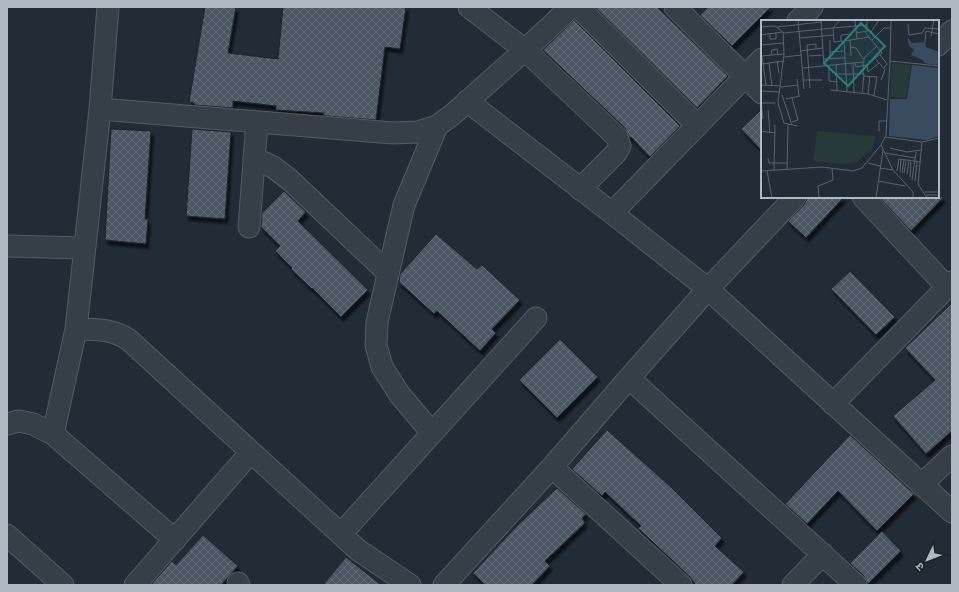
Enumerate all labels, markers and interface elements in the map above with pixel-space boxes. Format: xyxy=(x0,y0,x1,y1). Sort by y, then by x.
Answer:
inset map xyxy=(761,20,939,198)
north arrow xyxy=(907,540,947,580)
text: उ xyxy=(911,559,928,575)

